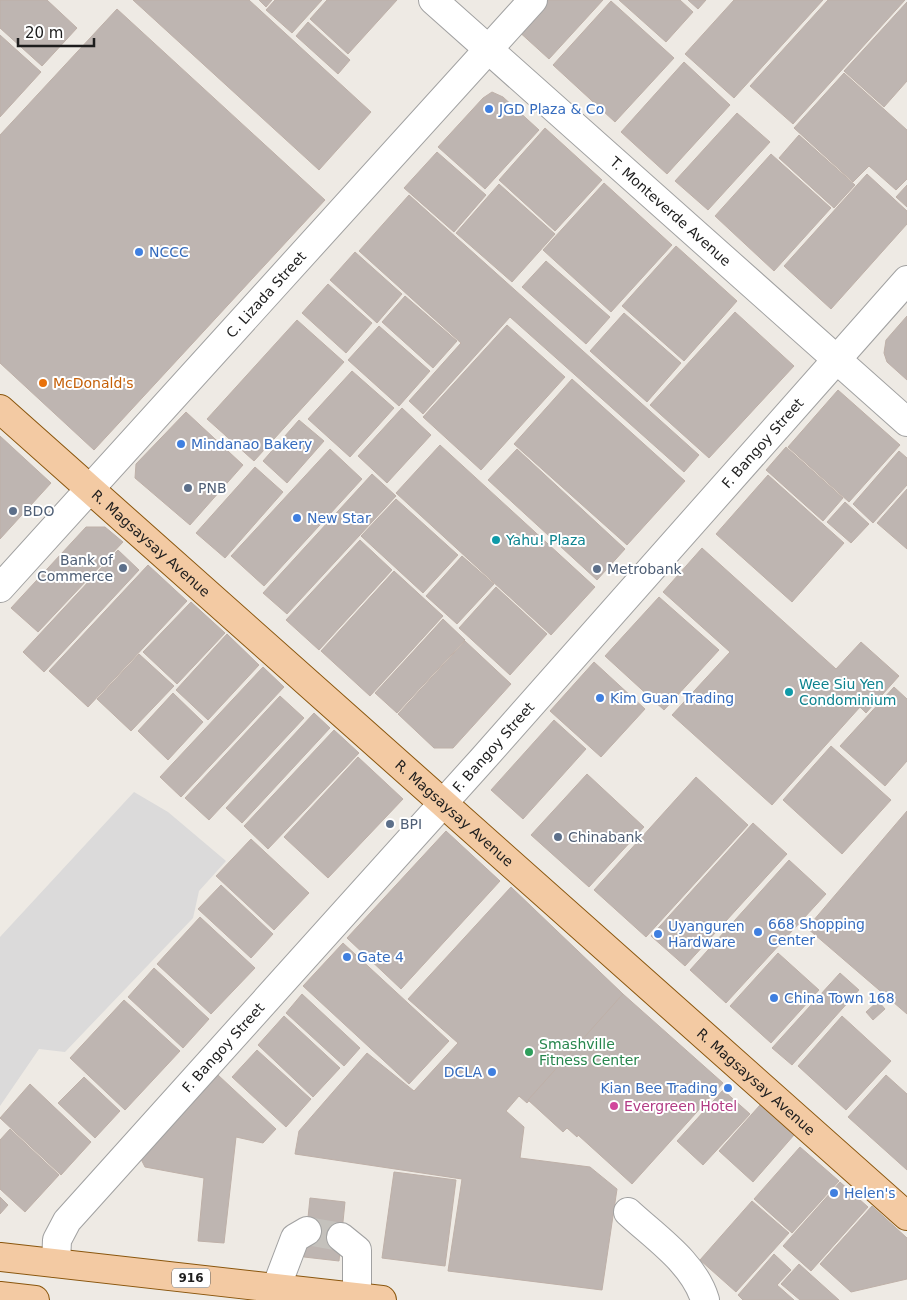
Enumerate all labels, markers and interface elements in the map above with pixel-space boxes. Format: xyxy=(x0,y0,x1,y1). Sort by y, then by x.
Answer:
scale bar xyxy=(18,15,94,47)
text: 20 m xyxy=(25,24,63,42)
place label: JGD Plaza & Co xyxy=(498,101,604,117)
marker: JGD Plaza & Co xyxy=(483,103,495,115)
street label: T. Monteverde Avenue xyxy=(606,153,734,269)
place label: NCCC xyxy=(149,244,189,260)
marker: NCCC xyxy=(133,246,145,258)
street label: C. Lizada Street xyxy=(223,248,309,341)
place label: McDonald's xyxy=(53,375,134,391)
marker: McDonald's xyxy=(37,377,49,389)
street label: F. Bangoy Street xyxy=(719,395,807,491)
place label: Mindanao Bakery xyxy=(191,436,312,452)
marker: Mindanao Bakery xyxy=(175,438,187,450)
place label: PNB xyxy=(198,480,227,496)
marker: PNB xyxy=(182,482,194,494)
street label: R. Magsaysay Avenue xyxy=(89,487,213,600)
place label: BDO xyxy=(23,503,54,519)
marker: BDO xyxy=(7,505,19,517)
place label: New Star xyxy=(307,510,371,526)
marker: New Star xyxy=(291,512,303,524)
place label: Yahu! Plaza xyxy=(505,532,586,548)
marker: Yahu! Plaza xyxy=(490,534,502,546)
place label: Bank of Commerce xyxy=(37,552,114,584)
place label: Metrobank xyxy=(607,561,683,577)
marker: Bank of Commerce xyxy=(117,562,129,574)
marker: Metrobank xyxy=(591,563,603,575)
place label: Wee Siu Yen Condominium xyxy=(799,676,896,708)
marker: Wee Siu Yen Condominium xyxy=(783,686,795,698)
place label: Kim Guan Trading xyxy=(610,690,734,706)
marker: Kim Guan Trading xyxy=(594,692,606,704)
street label: F. Bangoy Street xyxy=(449,699,538,795)
street label: R. Magsaysay Avenue xyxy=(392,756,517,870)
place label: BPI xyxy=(400,816,422,832)
marker: BPI xyxy=(384,818,396,830)
place label: Chinabank xyxy=(568,829,643,845)
marker: Chinabank xyxy=(552,831,564,843)
place label: 668 Shopping Center xyxy=(768,916,865,948)
place label: Uyanguren Hardware xyxy=(668,918,745,950)
marker: 668 Shopping Center xyxy=(752,926,764,938)
marker: Uyanguren Hardware xyxy=(652,928,664,940)
place label: Gate 4 xyxy=(357,949,404,965)
marker: Gate 4 xyxy=(341,951,353,963)
place label: China Town 168 xyxy=(784,990,895,1006)
marker: China Town 168 xyxy=(768,992,780,1004)
street label: F. Bangoy Street xyxy=(179,999,268,1095)
street label: R. Magsaysay Avenue xyxy=(694,1025,818,1138)
place label: Smashville Fitness Center xyxy=(539,1036,639,1068)
marker: Smashville Fitness Center xyxy=(523,1046,535,1058)
place label: DCLA xyxy=(444,1064,482,1080)
marker: DCLA xyxy=(486,1066,498,1078)
place label: Kian Bee Trading xyxy=(600,1080,718,1096)
marker: Kian Bee Trading xyxy=(722,1082,734,1094)
place label: Evergreen Hotel xyxy=(624,1098,737,1114)
marker: Evergreen Hotel xyxy=(608,1100,620,1112)
place label: Helen's xyxy=(844,1185,896,1201)
marker: Helen's xyxy=(828,1187,840,1199)
road number: 916 xyxy=(172,1268,210,1288)

